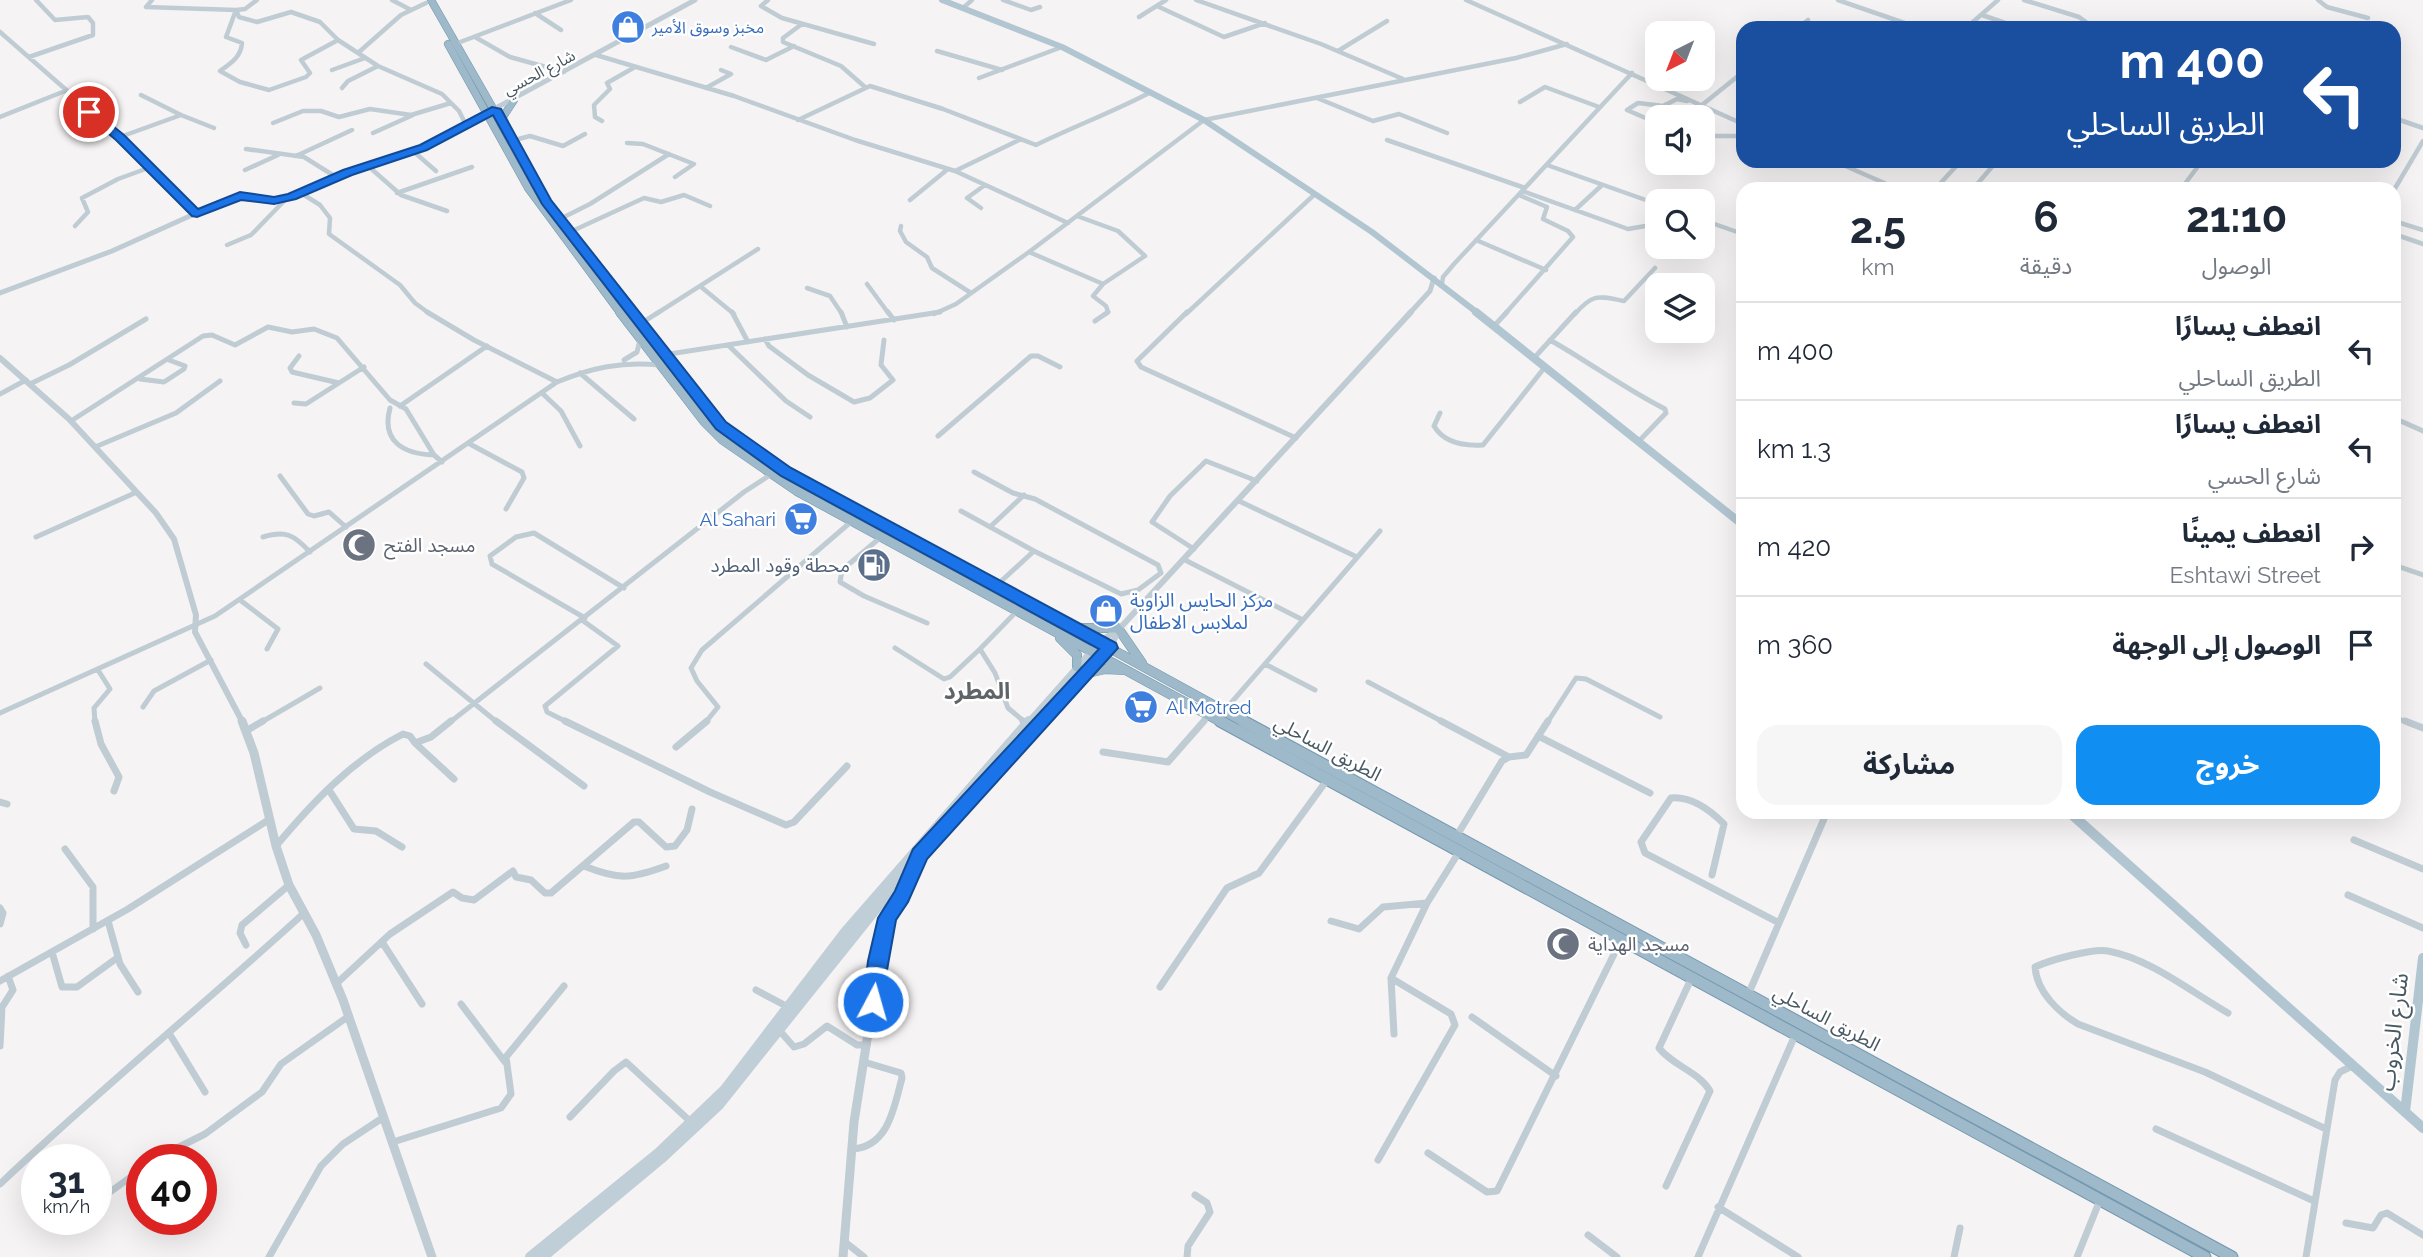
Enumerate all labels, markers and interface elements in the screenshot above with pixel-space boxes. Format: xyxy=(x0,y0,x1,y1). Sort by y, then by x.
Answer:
shop icon: مخبز وسوق الأمير xyxy=(609,8,647,46)
place label: مخبز وسوق الأمير xyxy=(651,18,764,37)
north arrow xyxy=(1645,21,1715,91)
map controls xyxy=(1645,21,1715,343)
text: 400 m xyxy=(2119,32,2265,89)
street label: شارع الحسي xyxy=(500,46,580,102)
icon: left xyxy=(2289,49,2380,140)
pin xyxy=(59,82,119,142)
icon: arrive xyxy=(70,93,108,131)
button: sound xyxy=(1645,105,1715,175)
text: الطريق الساحلي xyxy=(2067,105,2265,142)
button: search xyxy=(1645,189,1715,259)
text: 6 xyxy=(2033,193,2059,242)
text: 21:10 xyxy=(2186,193,2287,242)
text: 2.5 xyxy=(1850,204,1906,253)
text: دقيقة xyxy=(2020,252,2072,279)
text: الوصول xyxy=(2202,252,2272,279)
text: km xyxy=(1861,253,1895,280)
button: layers xyxy=(1645,273,1715,343)
text: انعطف يسارًا xyxy=(2175,311,2321,341)
icon: left xyxy=(2342,332,2380,370)
text: 400 m xyxy=(1757,336,1834,366)
text: الطريق الساحلي xyxy=(2178,364,2321,391)
text: انعطف يسارًا xyxy=(2175,409,2321,439)
icon: left xyxy=(2342,430,2380,468)
text: 1.3 km xyxy=(1757,434,1831,464)
text: شارع الحسي xyxy=(2208,462,2321,489)
supermarket icon: Al Sahari xyxy=(782,500,820,538)
place label: Al Sahari xyxy=(700,508,776,530)
text: انعطف يمينًا xyxy=(2182,518,2321,548)
mosque icon: مسجد الفتح xyxy=(340,526,378,564)
icon: right xyxy=(2342,528,2380,566)
text: 420 m xyxy=(1757,532,1831,562)
place label: مسجد الفتح xyxy=(384,534,475,560)
fuel station icon: محطة وقود المطرد xyxy=(855,546,893,584)
place label: محطة وقود المطرد xyxy=(711,554,850,577)
text: Eshtawi Street xyxy=(2169,561,2321,588)
place label: مركز الحايس الزاوية لملابس الاطفال xyxy=(1130,589,1273,634)
shop icon: مركز الحايس الزاوية لملابس الاطفال xyxy=(1087,592,1125,630)
icon: arrive xyxy=(2342,626,2380,664)
text: 360 m xyxy=(1757,630,1833,660)
text: الوصول إلى الوجهة xyxy=(2112,630,2321,660)
district label: المطرد xyxy=(944,677,1010,705)
supermarket icon: Al Motred xyxy=(1122,688,1160,726)
place label: Al Motred xyxy=(1166,696,1252,718)
street label: الطريق الساحلي xyxy=(1269,711,1385,789)
button: مشاركة xyxy=(1757,725,2062,805)
button: خروج xyxy=(2076,725,2380,805)
mosque icon: مسجد الهداية xyxy=(1544,925,1582,963)
place label: مسجد الهداية xyxy=(1588,933,1690,955)
position arrow xyxy=(836,965,910,1039)
street label: شارع الخروب xyxy=(2372,971,2417,1093)
street label: الطريق الساحلي xyxy=(1768,981,1884,1059)
speed limit sign: 40 xyxy=(126,1144,217,1235)
text: 31 xyxy=(48,1160,85,1201)
text: km/h xyxy=(43,1196,90,1217)

